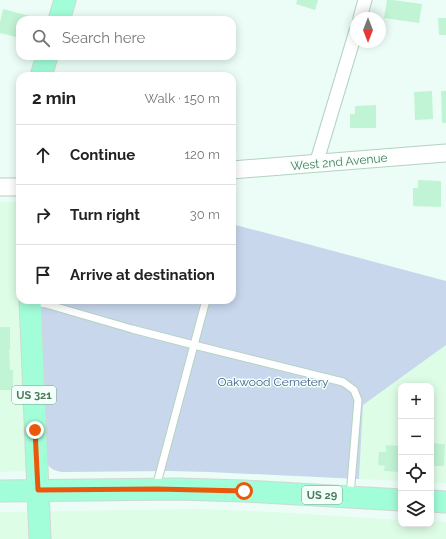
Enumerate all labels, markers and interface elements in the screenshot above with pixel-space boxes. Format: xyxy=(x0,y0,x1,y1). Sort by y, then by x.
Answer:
north arrow xyxy=(350,12,386,48)
search box xyxy=(16,16,236,60)
icon: search xyxy=(30,27,52,49)
text: Search here xyxy=(62,29,145,47)
text: 2 min xyxy=(32,88,76,108)
text: Walk · 150 m xyxy=(145,91,220,106)
icon: ahead xyxy=(32,144,54,166)
text: Continue xyxy=(70,146,135,164)
text: 120 m xyxy=(184,147,220,162)
street label: West 2nd Avenue xyxy=(290,151,388,173)
icon: right xyxy=(32,204,54,226)
text: Turn right xyxy=(70,206,140,224)
text: 30 m xyxy=(190,207,220,222)
icon: arrive xyxy=(32,264,54,286)
text: Arrive at destination xyxy=(70,266,215,284)
park label: Oakwood Cemetery xyxy=(217,375,329,389)
map controls xyxy=(398,383,434,527)
button: + xyxy=(398,383,434,419)
road number: US 321 xyxy=(12,386,56,404)
button: − xyxy=(398,419,434,455)
route end xyxy=(26,421,44,439)
button: locate xyxy=(398,455,434,491)
route start xyxy=(235,482,253,500)
road number: US 29 xyxy=(302,486,342,504)
button: layers xyxy=(398,491,434,527)

